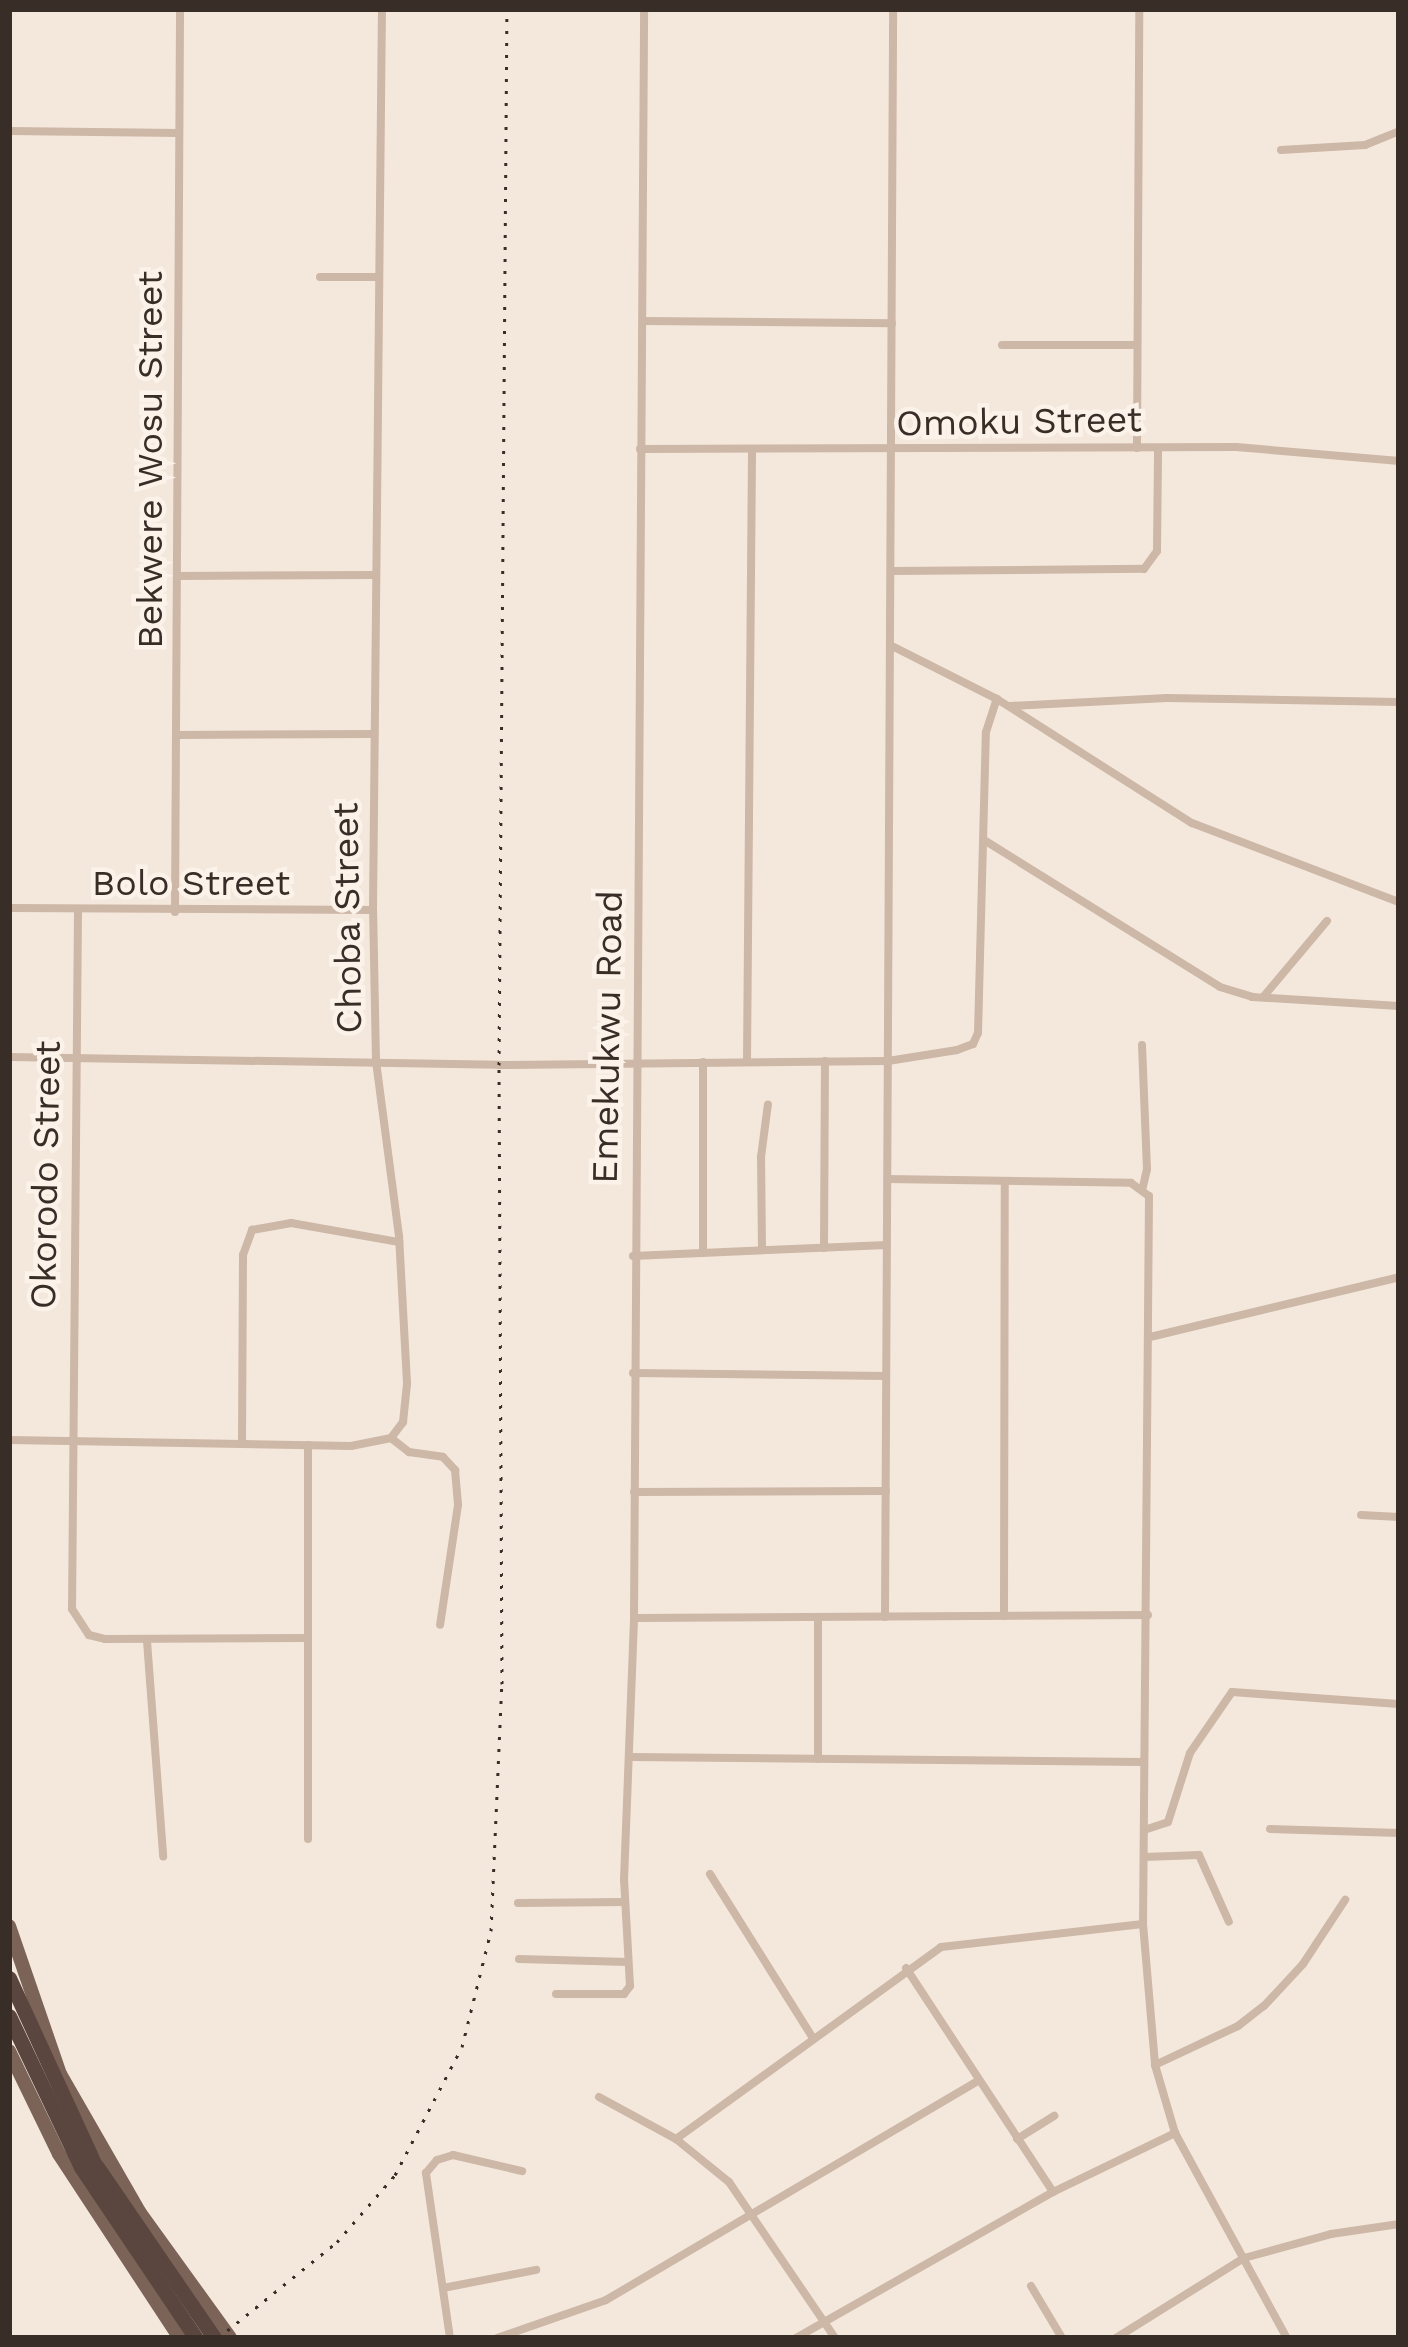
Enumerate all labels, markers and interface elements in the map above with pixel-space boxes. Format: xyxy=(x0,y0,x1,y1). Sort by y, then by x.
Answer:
street label: Bekwere Wosu Street xyxy=(129,271,173,649)
street label: Omoku Street xyxy=(896,398,1142,446)
street label: Choba Street xyxy=(324,802,372,1034)
street label: Bolo Street xyxy=(92,862,290,906)
street label: Emekukwu Road xyxy=(584,890,632,1184)
street label: Okorodo Street xyxy=(22,1040,70,1310)

